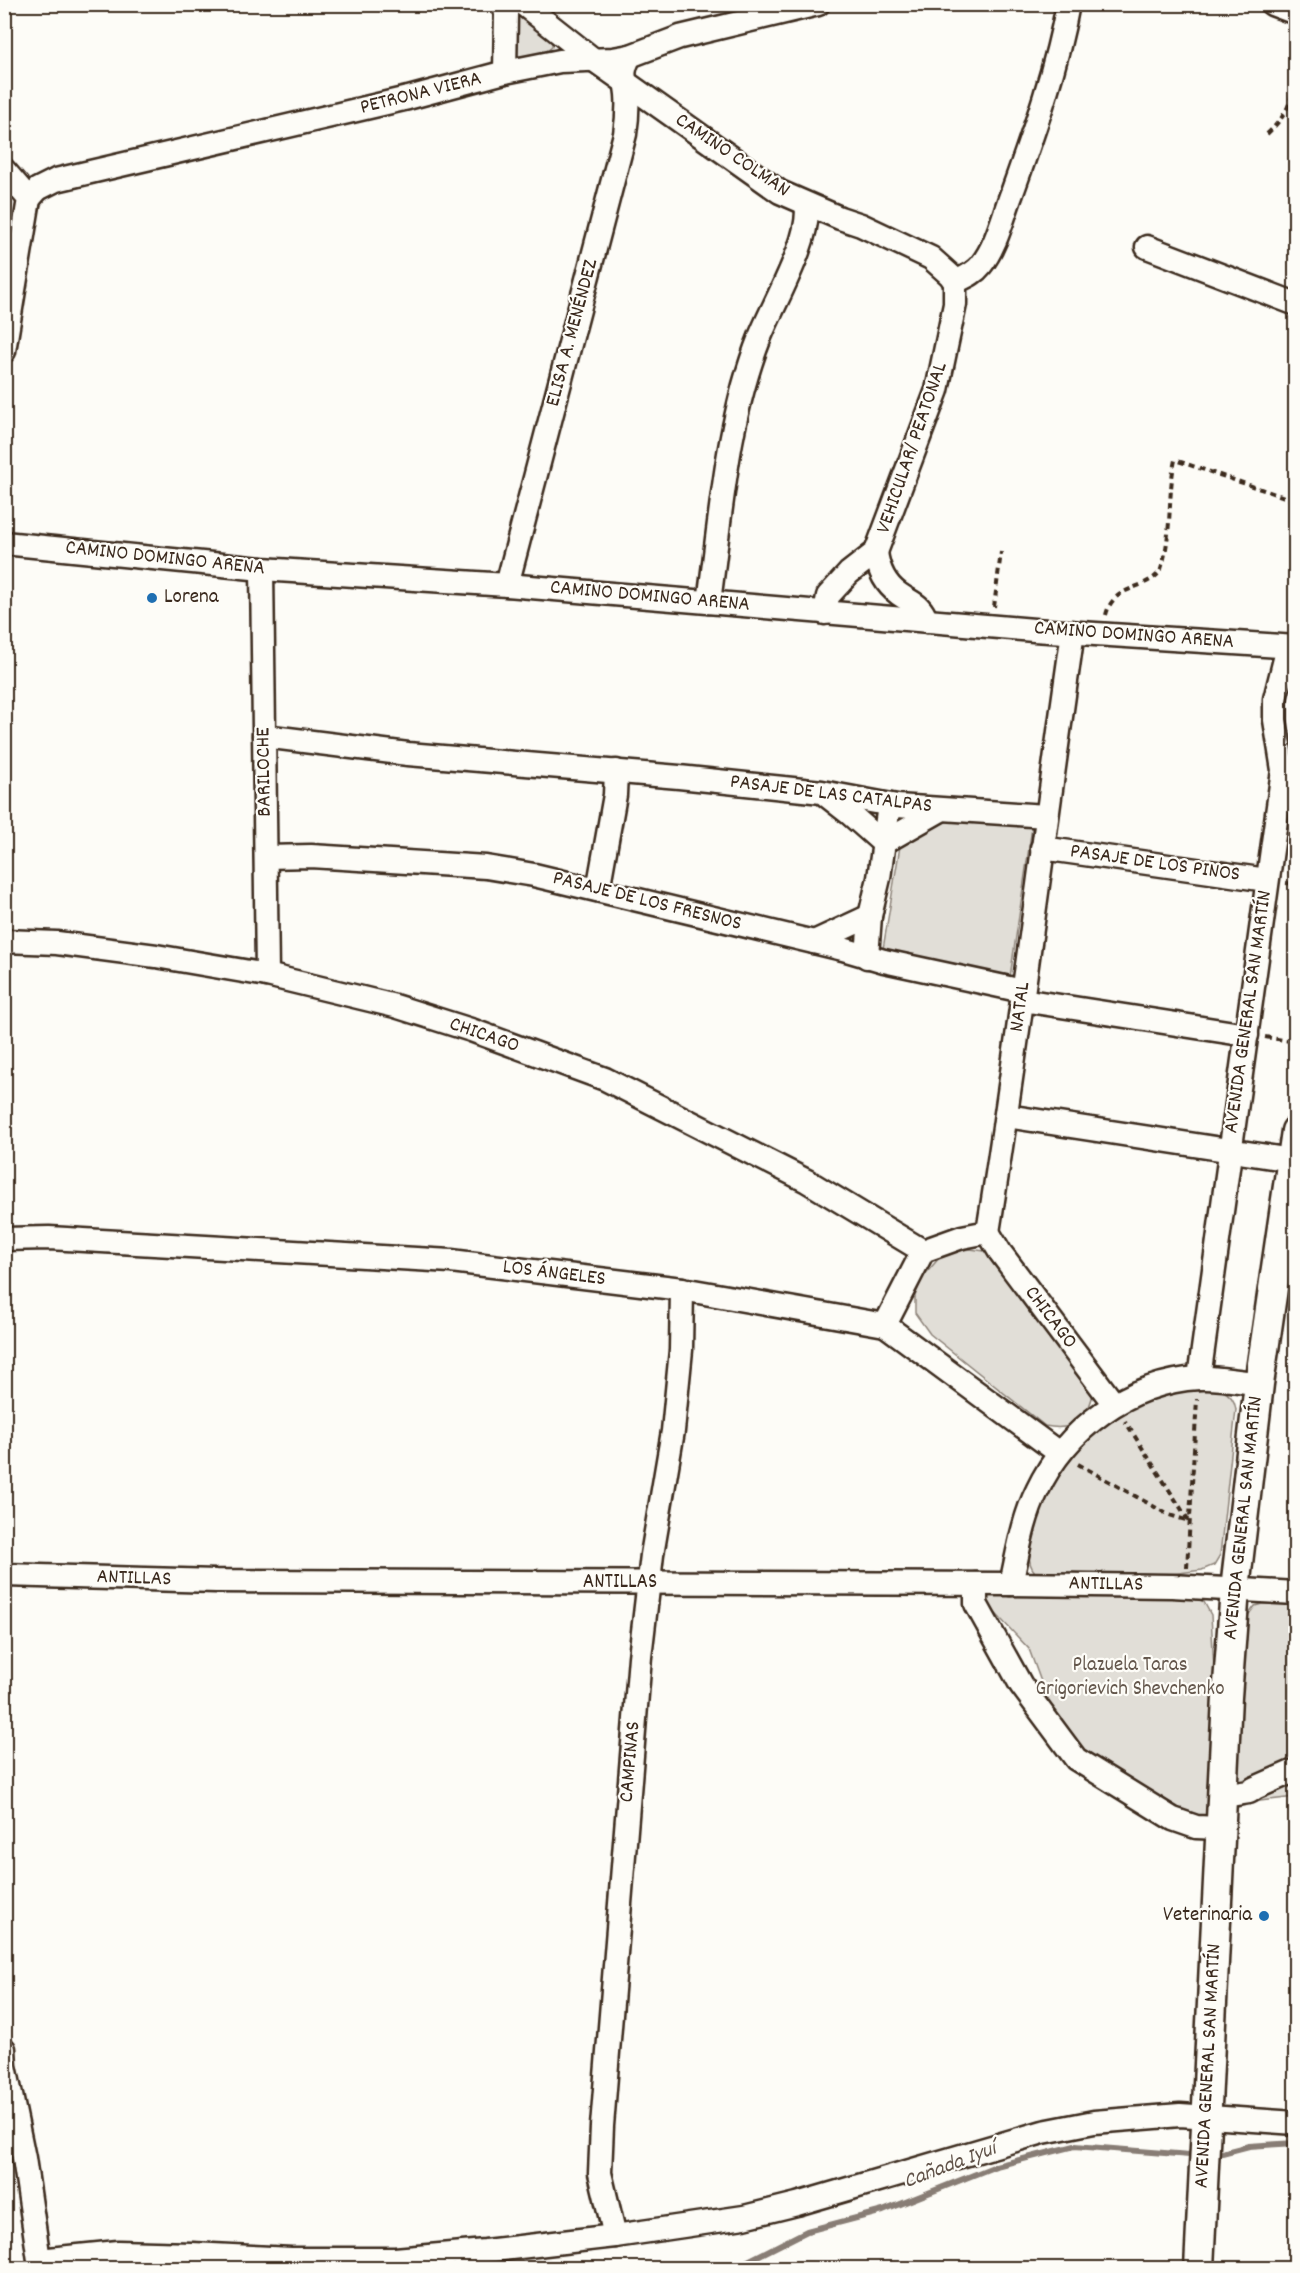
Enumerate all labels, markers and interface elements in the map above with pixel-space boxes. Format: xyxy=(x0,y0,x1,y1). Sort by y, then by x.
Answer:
street label: PETRONA VIERA xyxy=(357,64,485,124)
street label: CAMINO COLMAN xyxy=(668,106,796,206)
street label: ELISA A. MENÉNDEZ xyxy=(539,255,607,410)
street label: VEHICULAR/ PEATONAL xyxy=(870,358,957,538)
street label: CAMINO DOMINGO ARENA xyxy=(64,534,266,584)
street label: CAMINO DOMINGO ARENA xyxy=(549,573,751,621)
place label: Lorena xyxy=(164,583,220,613)
marker: Lorena xyxy=(145,591,159,605)
street label: CAMINO DOMINGO ARENA xyxy=(1033,614,1235,658)
street label: BARILOCHE xyxy=(249,727,281,817)
street label: PASAJE DE LAS CATALPAS xyxy=(728,768,934,822)
street label: PASAJE DE LOS PINOS xyxy=(1068,837,1242,891)
street label: PASAJE DE LOS FRESNOS xyxy=(549,864,745,940)
street label: AVENIDA GENERAL SAN MARTÍN xyxy=(1217,889,1281,1135)
street label: NATAL xyxy=(1003,980,1039,1034)
street label: CHICAGO xyxy=(445,1010,523,1062)
street label: LOS ÁNGELES xyxy=(501,1253,607,1295)
street label: CHICAGO xyxy=(1016,1280,1084,1356)
street label: AVENIDA GENERAL SAN MARTÍN xyxy=(1216,1395,1272,1641)
street label: ANTILLAS xyxy=(96,1563,172,1595)
street label: ANTILLAS xyxy=(583,1568,657,1598)
street label: ANTILLAS xyxy=(1068,1569,1144,1601)
park label: Plazuela Taras Grigorievich Shevchenko xyxy=(1036,1651,1224,1705)
street label: CAMPINAS xyxy=(613,1720,649,1804)
place label: Veterinaria xyxy=(1163,1901,1253,1931)
marker: Veterinaria xyxy=(1257,1909,1271,1923)
street label: AVENIDA GENERAL SAN MARTÍN xyxy=(1188,1943,1230,2189)
water label: Cañada Iyuí xyxy=(899,2132,1006,2198)

